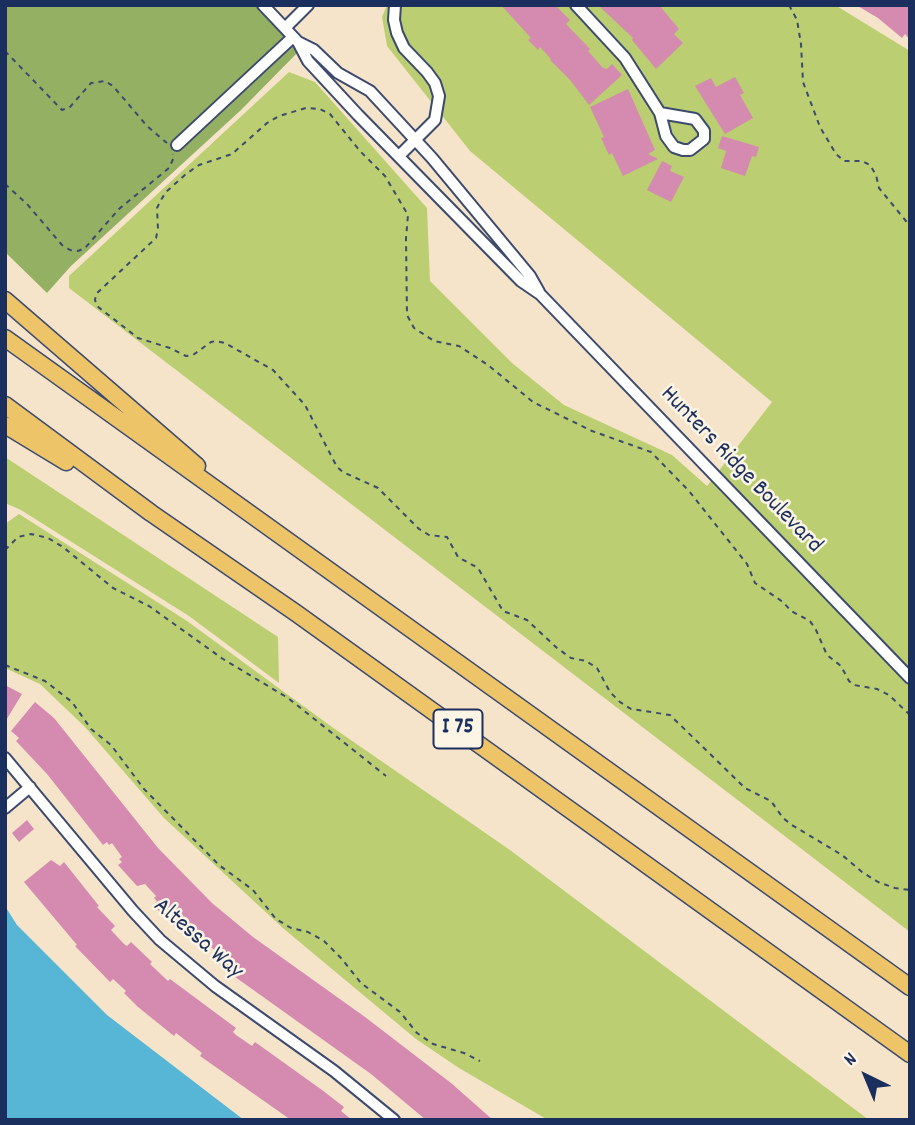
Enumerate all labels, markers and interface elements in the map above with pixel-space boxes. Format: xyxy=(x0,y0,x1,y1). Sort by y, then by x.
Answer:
street label: Hunters Ridge Boulevard xyxy=(653,381,827,561)
road number: I 75 xyxy=(434,709,482,748)
street label: Altessa Way xyxy=(146,893,248,987)
north arrow xyxy=(831,1041,901,1111)
text: N xyxy=(839,1047,864,1073)

